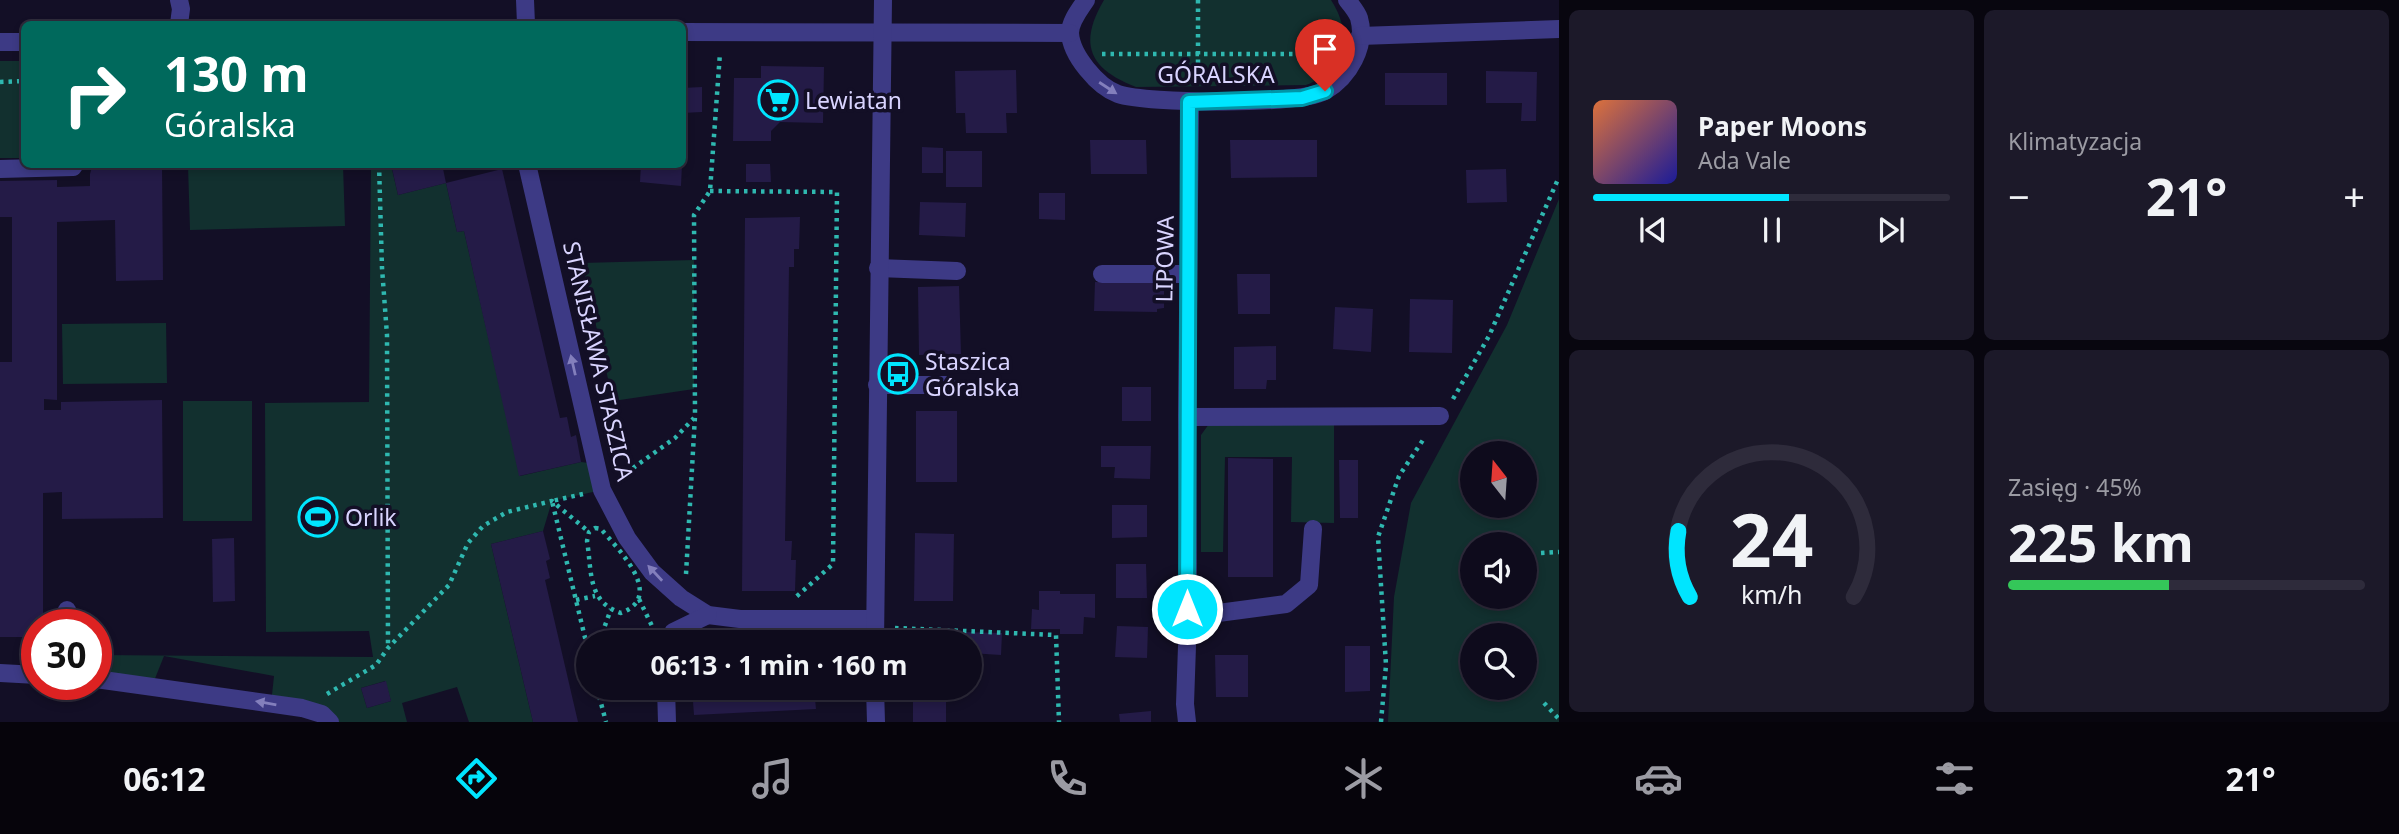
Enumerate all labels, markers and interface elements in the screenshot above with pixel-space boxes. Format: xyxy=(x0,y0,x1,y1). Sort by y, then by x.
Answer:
pin xyxy=(1295,19,1355,91)
icon: arrive xyxy=(1306,30,1344,68)
text: 130 m xyxy=(164,40,309,106)
icon: right xyxy=(49,49,140,140)
street label: GÓRALSKA xyxy=(1157,58,1275,90)
supermarket icon: Lewiatan xyxy=(757,79,799,121)
one-way arrow xyxy=(1098,81,1117,94)
place label: Lewiatan xyxy=(805,84,902,116)
text: Góralska xyxy=(164,103,296,146)
text: Paper Moons xyxy=(1698,108,1867,144)
text: Klimatyzacja xyxy=(2008,125,2142,157)
text: Ada Vale xyxy=(1698,144,1791,176)
text: 21° xyxy=(2146,160,2227,231)
text: − xyxy=(2008,170,2030,222)
text: + xyxy=(2343,170,2365,222)
icon: previous xyxy=(1634,211,1672,249)
icon: pause xyxy=(1753,211,1791,249)
icon: next xyxy=(1872,211,1910,249)
street label: LIPOWA xyxy=(1147,215,1181,303)
street label: STANISŁAWA STASZICA xyxy=(556,238,642,484)
place label: Staszica Góralska xyxy=(925,345,1020,403)
one-way arrow xyxy=(567,353,578,375)
bus stop icon: Staszica Góralska xyxy=(877,353,919,395)
north arrow xyxy=(1460,441,1536,518)
map controls xyxy=(1460,441,1537,700)
text: Zasięg · 45% xyxy=(2008,471,2142,503)
text: 24 xyxy=(1730,489,1813,588)
sports icon: Orlik xyxy=(297,496,339,538)
place label: Orlik xyxy=(345,501,397,533)
text: 225 km xyxy=(2008,506,2194,577)
button: sound xyxy=(1460,532,1537,609)
one-way arrow xyxy=(647,565,663,582)
position arrow xyxy=(1150,572,1224,646)
text: km/h xyxy=(1741,577,1802,611)
speed limit sign: 30 xyxy=(21,609,112,700)
button: search xyxy=(1460,623,1537,700)
text: 06:13 · 1 min · 160 m xyxy=(651,647,907,683)
one-way arrow xyxy=(255,697,277,708)
icon: directions xyxy=(452,754,501,803)
icon: music xyxy=(748,754,797,803)
icon: phone xyxy=(1043,754,1092,803)
icon: climate xyxy=(1339,754,1388,803)
icon: car xyxy=(1634,754,1683,803)
icon: filters xyxy=(1930,754,1979,803)
text: 06:12 xyxy=(123,757,206,800)
text: 21° xyxy=(2225,757,2276,800)

